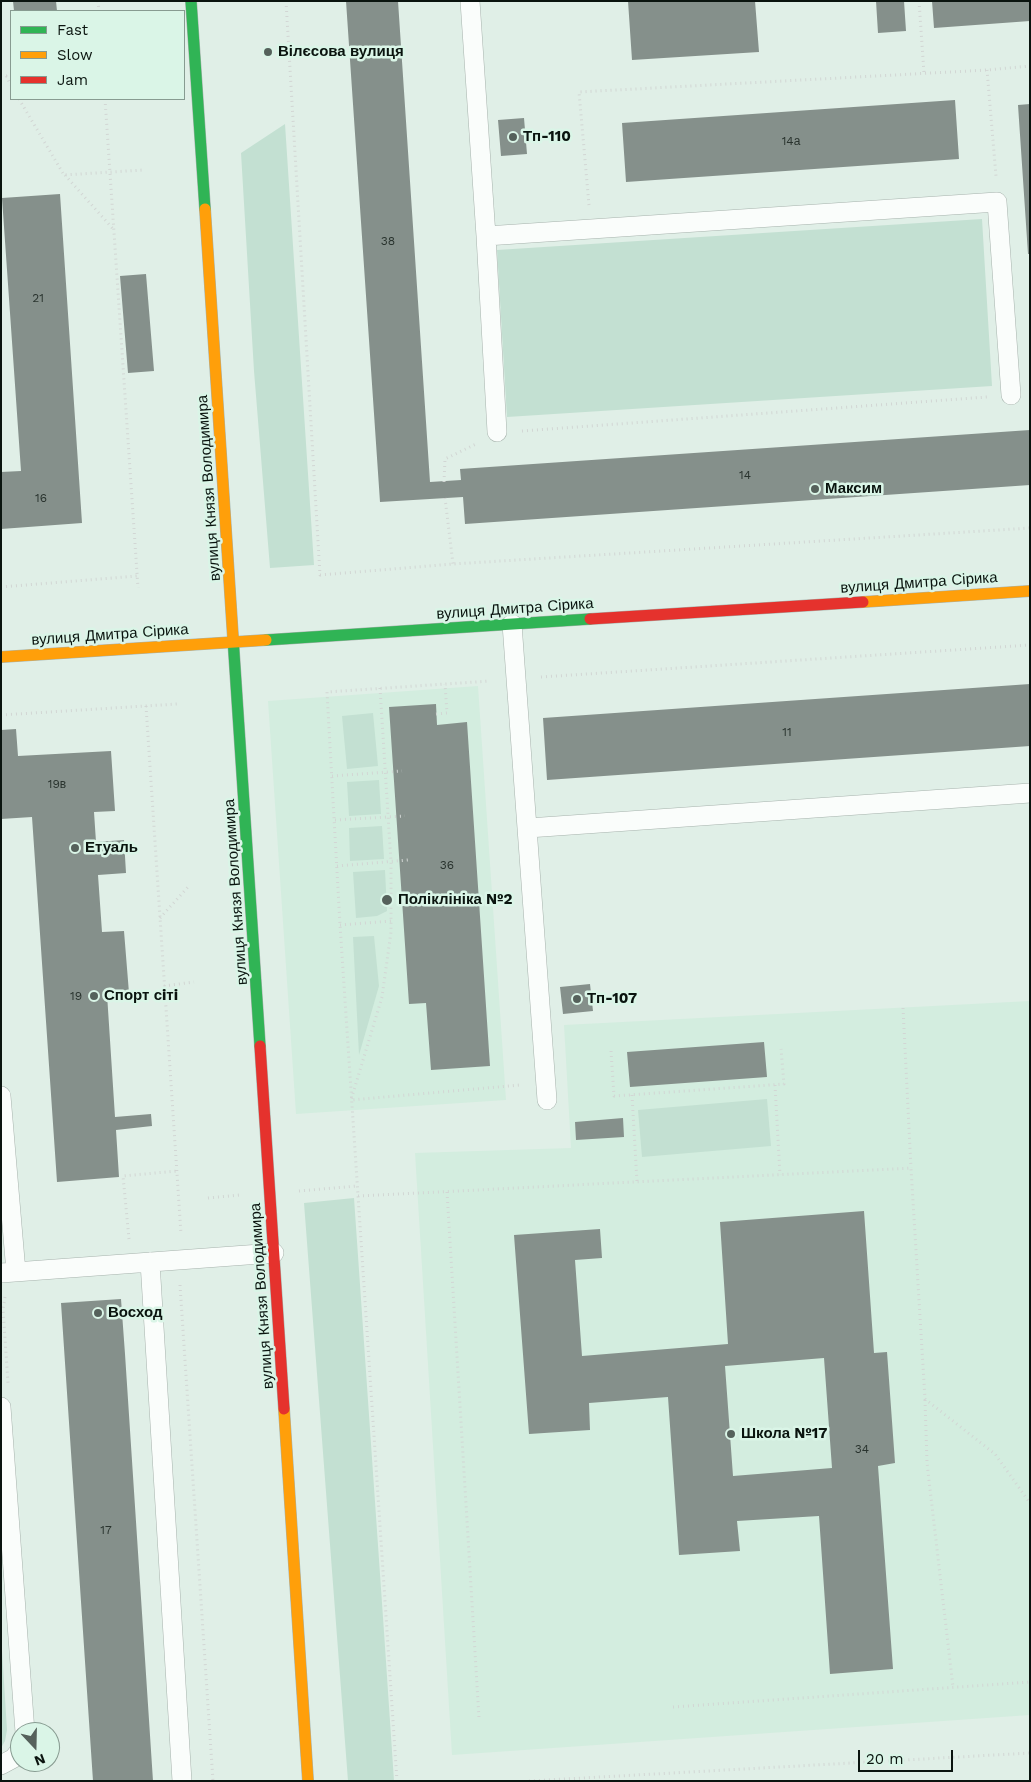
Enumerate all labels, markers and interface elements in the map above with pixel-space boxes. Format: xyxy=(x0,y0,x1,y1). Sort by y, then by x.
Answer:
legend xyxy=(10,10,185,100)
text: Fast xyxy=(57,21,88,39)
place label: Вілєсова вулиця xyxy=(278,43,404,61)
text: Slow xyxy=(57,46,93,64)
marker: Вілєсова вулиця xyxy=(262,46,274,58)
text: Jam xyxy=(57,71,88,89)
place label: Тп-110 xyxy=(523,128,571,146)
marker: Тп-110 xyxy=(507,131,519,143)
house number: 14а xyxy=(782,134,800,148)
house number: 38 xyxy=(381,234,395,248)
house number: 21 xyxy=(32,291,44,305)
street label: вулиця Князя Володимира xyxy=(194,394,224,582)
house number: 14 xyxy=(739,468,751,482)
place label: Максим xyxy=(825,480,882,498)
marker: Максим xyxy=(809,483,821,495)
house number: 16 xyxy=(35,491,47,505)
street label: вулиця Дмитра Сірика xyxy=(840,569,998,597)
street label: вулиця Дмитра Сірика xyxy=(436,595,594,623)
street label: вулиця Дмитра Сірика xyxy=(31,621,189,649)
house number: 11 xyxy=(782,725,792,739)
house number: 19в xyxy=(48,777,66,791)
street label: вулиця Князя Володимира xyxy=(221,798,251,986)
place label: Етуаль xyxy=(85,839,138,857)
marker: Етуаль xyxy=(69,842,81,854)
house number: 36 xyxy=(440,858,454,872)
place label: Поліклініка №2 xyxy=(398,891,512,909)
marker: Поліклініка №2 xyxy=(380,893,394,907)
place label: Спорт сiтi xyxy=(104,987,178,1005)
house number: 19 xyxy=(70,989,82,1003)
marker: Спорт сiтi xyxy=(88,990,100,1002)
place label: Тп-107 xyxy=(587,990,637,1008)
marker: Тп-107 xyxy=(571,993,583,1005)
street label: вулиця Князя Володимира xyxy=(247,1202,277,1390)
place label: Восход xyxy=(108,1304,162,1322)
marker: Восход xyxy=(92,1307,104,1319)
place label: Школа №17 xyxy=(741,1425,827,1443)
marker: Школа №17 xyxy=(725,1428,737,1440)
house number: 34 xyxy=(855,1442,869,1456)
house number: 17 xyxy=(100,1523,112,1537)
north arrow xyxy=(10,1722,60,1772)
scale bar xyxy=(861,1740,956,1772)
text: 20 m xyxy=(866,1750,904,1768)
text: N xyxy=(32,1751,48,1769)

